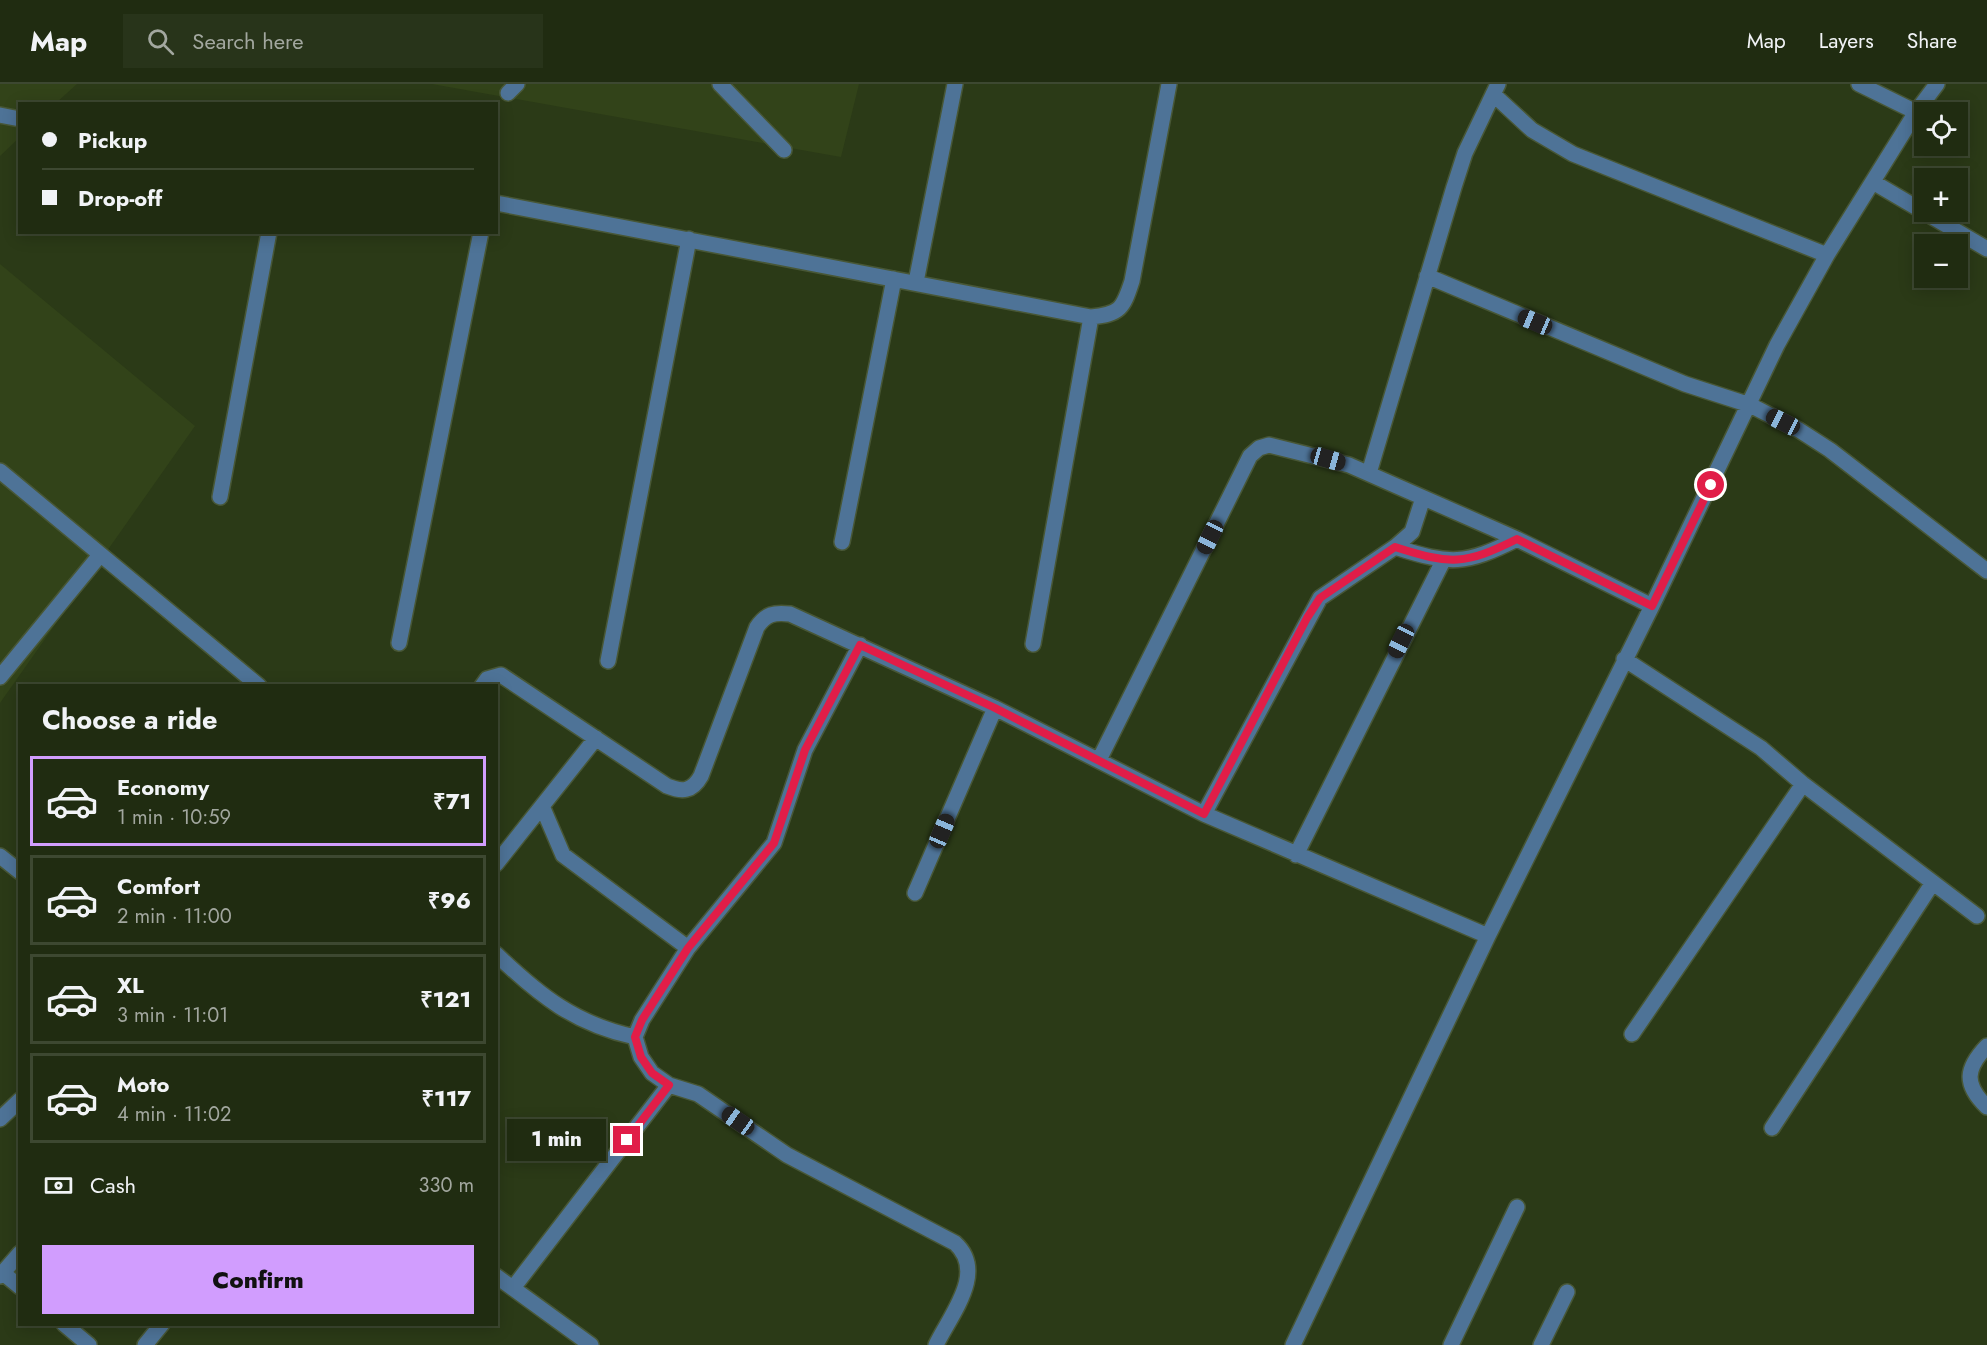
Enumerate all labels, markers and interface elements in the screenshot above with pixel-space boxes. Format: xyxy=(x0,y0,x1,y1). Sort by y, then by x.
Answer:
search box xyxy=(123,14,543,68)
text: Map xyxy=(30,21,87,62)
icon: search xyxy=(144,25,177,58)
text: Search here xyxy=(192,25,304,57)
text: Map xyxy=(1747,26,1786,56)
text: Layers xyxy=(1819,26,1874,56)
text: Share xyxy=(1907,26,1957,56)
map controls xyxy=(1914,102,1968,288)
button: locate xyxy=(1914,102,1968,156)
text: Pickup xyxy=(78,124,147,156)
button: + xyxy=(1914,168,1968,222)
text: Drop-off xyxy=(78,182,162,214)
button: − xyxy=(1914,234,1968,288)
car xyxy=(1515,307,1555,337)
car xyxy=(1763,406,1803,438)
car xyxy=(1308,445,1348,473)
route start xyxy=(1697,471,1724,498)
car xyxy=(1194,517,1226,557)
car xyxy=(1385,621,1417,661)
text: Choose a ride xyxy=(42,700,217,739)
text: Economy xyxy=(117,771,209,803)
icon: car xyxy=(45,774,99,828)
text: ₹71 xyxy=(433,785,471,817)
text: 1 min · 10:59 xyxy=(117,803,231,832)
car xyxy=(927,811,957,851)
text: Comfort xyxy=(117,870,200,902)
icon: car xyxy=(45,873,99,927)
text: ₹96 xyxy=(428,884,471,916)
text: 2 min · 11:00 xyxy=(117,902,232,931)
text: XL xyxy=(117,969,144,1001)
icon: car xyxy=(45,972,99,1026)
text: ₹121 xyxy=(420,983,471,1015)
text: 3 min · 11:01 xyxy=(117,1001,228,1030)
text: Moto xyxy=(117,1068,170,1100)
icon: car xyxy=(45,1071,99,1125)
text: ₹117 xyxy=(421,1082,471,1114)
text: 4 min · 11:02 xyxy=(117,1100,231,1129)
car xyxy=(718,1103,758,1139)
callout: 1 min xyxy=(507,1119,606,1161)
text: 1 min xyxy=(531,1125,582,1154)
route end xyxy=(613,1126,640,1153)
icon: cash xyxy=(42,1169,75,1202)
text: Cash xyxy=(90,1169,136,1201)
text: 330 m xyxy=(419,1171,474,1200)
button: Confirm xyxy=(42,1245,474,1314)

